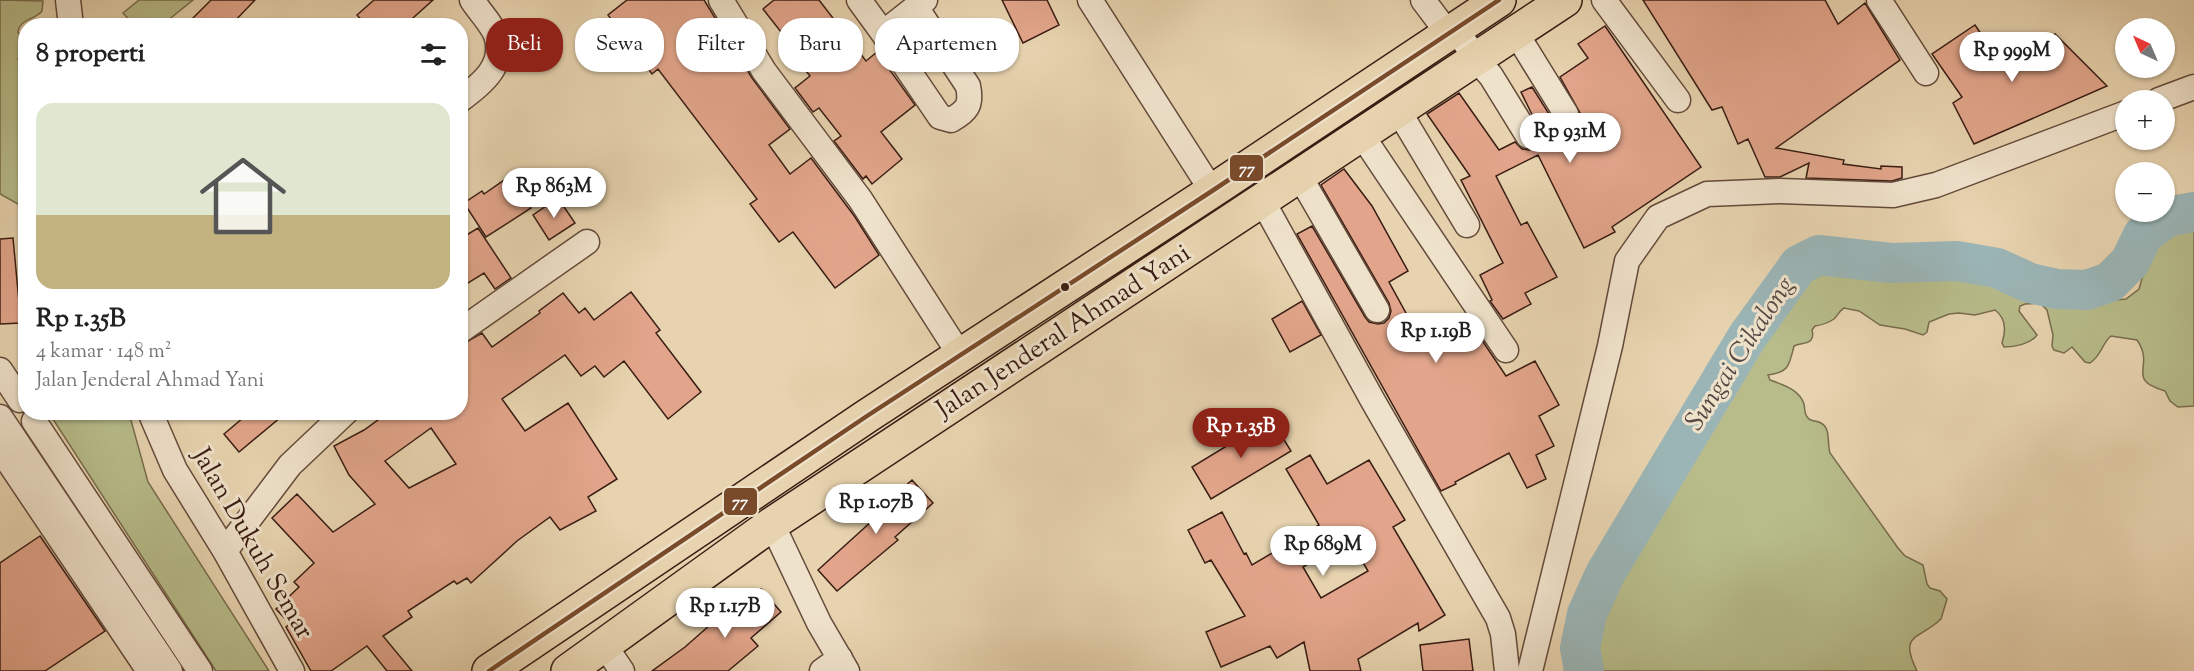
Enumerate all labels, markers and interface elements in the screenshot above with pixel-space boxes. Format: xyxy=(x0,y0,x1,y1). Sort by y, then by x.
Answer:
chip: Beli xyxy=(486,18,563,72)
chip: Sewa xyxy=(575,18,664,72)
chip: Filter xyxy=(676,18,766,72)
chip: Baru xyxy=(778,18,863,72)
chip: Apartemen xyxy=(875,18,1019,72)
north arrow xyxy=(2115,18,2175,78)
map controls xyxy=(2115,18,2175,222)
pin: Rp 999M xyxy=(1957,32,2067,83)
text: 8 properti xyxy=(36,36,145,73)
text: Rp 999M xyxy=(1973,37,2051,66)
icon: filters xyxy=(417,38,450,71)
button: + xyxy=(2115,90,2175,150)
pin: Rp 931M xyxy=(1515,113,1625,164)
text: Rp 931M xyxy=(1534,118,1606,147)
icon: home xyxy=(189,142,297,250)
line badge: 77 xyxy=(1229,154,1264,182)
text: 77 xyxy=(1239,159,1256,182)
button: − xyxy=(2115,162,2175,222)
pin: Rp 863M xyxy=(499,168,609,219)
text: Rp 863M xyxy=(516,173,592,202)
street label: Jalan Jenderal Ahmad Yani xyxy=(928,236,1199,429)
water label: Sungai Cikalong xyxy=(1677,269,1806,439)
unlabelled marker xyxy=(1059,281,1071,293)
text: Rp 1.35B xyxy=(36,301,126,338)
pin: Rp 1.19B xyxy=(1374,313,1498,364)
text: Rp 1.19B xyxy=(1401,318,1471,347)
text: 4 kamar · 148 m² xyxy=(36,338,171,367)
text: Jalan Jenderal Ahmad Yani xyxy=(36,367,264,396)
pin: Rp 1.35B xyxy=(1179,408,1303,459)
text: Rp 1.35B xyxy=(1207,413,1275,442)
street label: Jalan Dukuh Semar xyxy=(181,440,322,647)
pin: Rp 1.07B xyxy=(814,484,938,535)
line badge: 77 xyxy=(723,487,758,516)
text: Rp 1.07B xyxy=(839,489,913,518)
text: 77 xyxy=(732,492,749,515)
pin: Rp 689M xyxy=(1268,526,1378,577)
text: Rp 689M xyxy=(1284,531,1362,560)
pin: Rp 1.17B xyxy=(663,588,787,639)
text: Rp 1.17B xyxy=(690,593,760,622)

